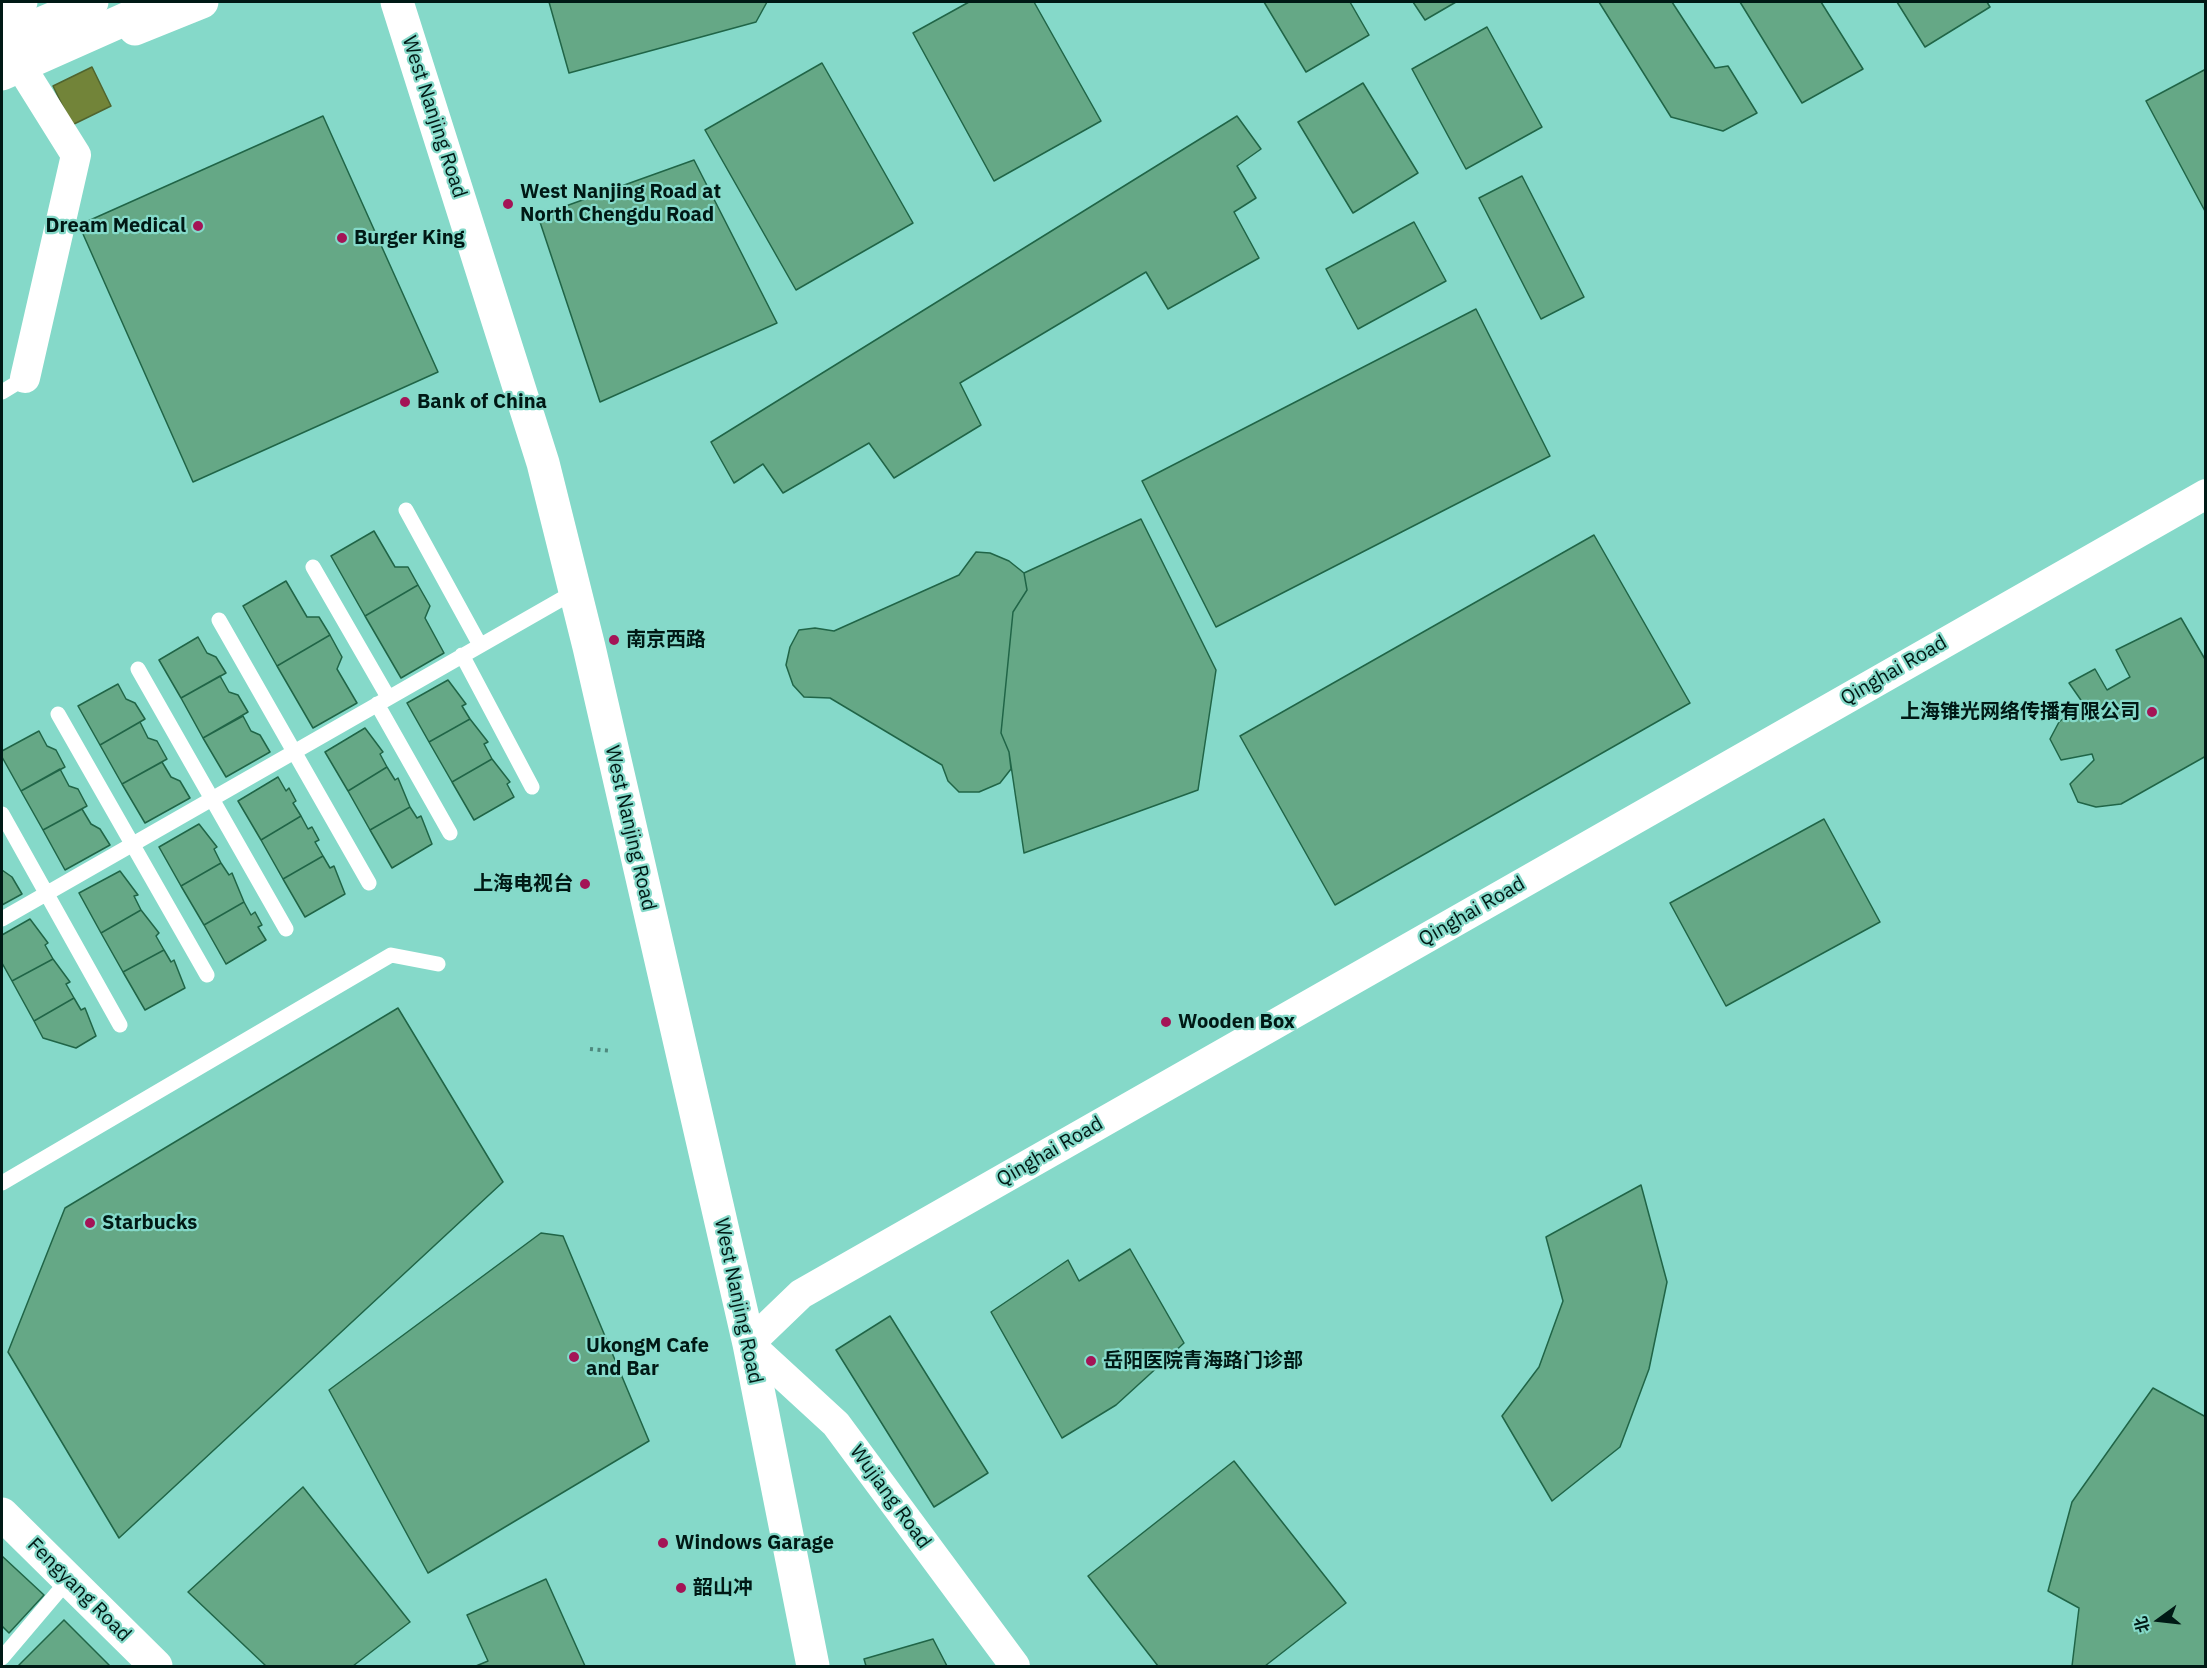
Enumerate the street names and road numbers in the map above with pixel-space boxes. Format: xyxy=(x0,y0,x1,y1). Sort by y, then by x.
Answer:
street label: West Nanjing Road xyxy=(397,33,471,201)
street label: Qinghai Road xyxy=(1837,631,1951,711)
street label: West Nanjing Road xyxy=(599,743,661,913)
street label: Qinghai Road xyxy=(1415,872,1529,952)
street label: Qinghai Road xyxy=(993,1112,1107,1192)
street label: West Nanjing Road xyxy=(709,1216,767,1386)
street label: Wujiang Road xyxy=(844,1440,936,1554)
street label: Fengyang Road xyxy=(22,1533,136,1647)

